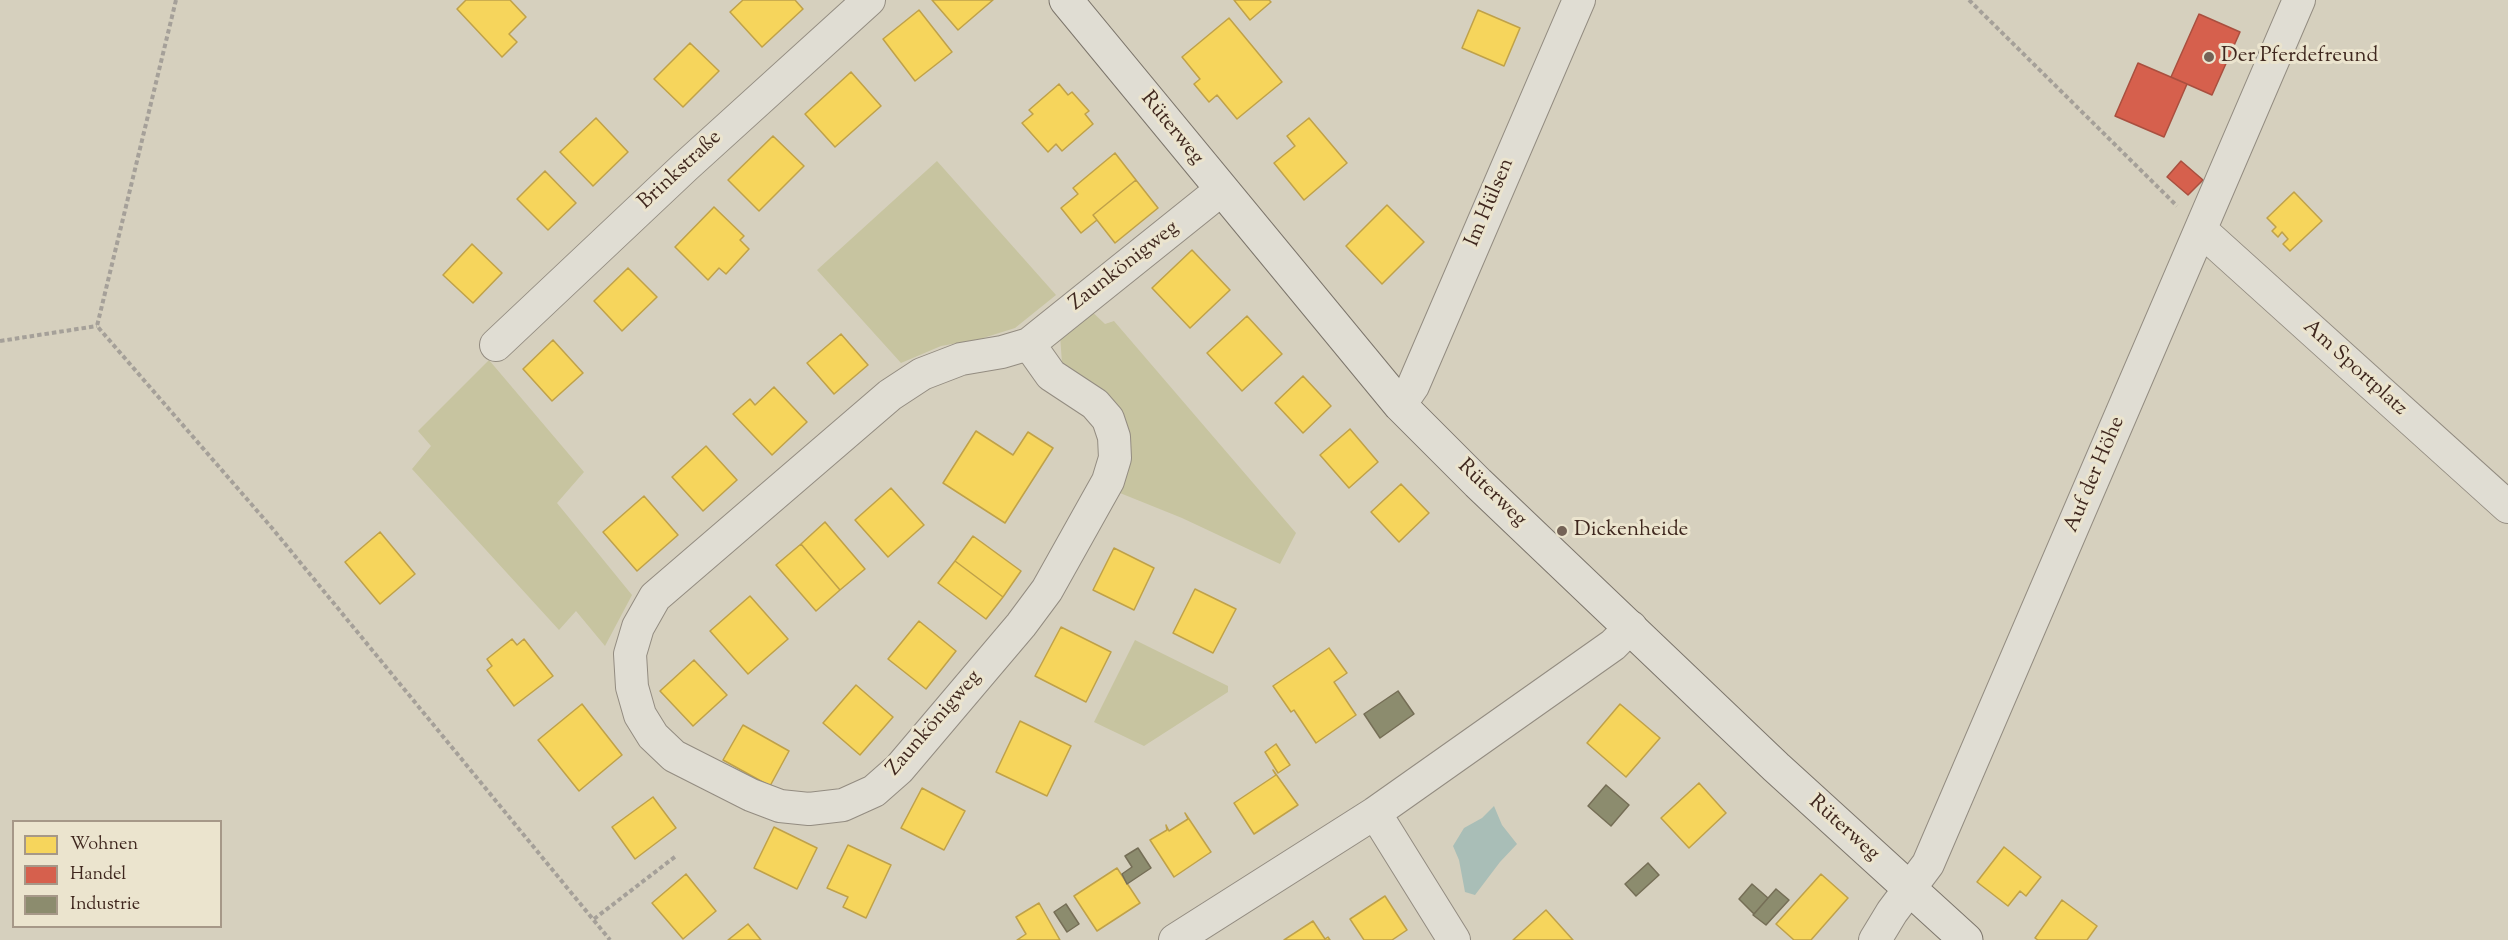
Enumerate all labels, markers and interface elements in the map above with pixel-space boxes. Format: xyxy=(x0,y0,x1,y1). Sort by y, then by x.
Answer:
place label: Der Pferdefreund xyxy=(2221,44,2378,70)
marker: Der Pferdefreund xyxy=(2202,50,2216,64)
street label: Rüterweg xyxy=(1134,87,1208,171)
street label: Brinkstraße xyxy=(634,126,728,216)
street label: Im Hülsen xyxy=(1461,155,1521,251)
street label: Zaunkönigweg xyxy=(1065,216,1185,318)
street label: Am Sportplatz xyxy=(2297,316,2411,422)
street label: Auf der Höhe xyxy=(2060,413,2132,537)
street label: Rüterweg xyxy=(1451,455,1531,533)
place label: Dickenheide xyxy=(1574,518,1688,544)
marker: Dickenheide xyxy=(1555,524,1569,538)
street label: Zaunkönigweg xyxy=(882,666,988,782)
street label: Rüterweg xyxy=(1802,791,1884,867)
legend xyxy=(12,820,222,928)
text: Wohnen xyxy=(70,832,138,858)
text: Handel xyxy=(70,862,126,888)
text: Industrie xyxy=(70,892,140,918)

